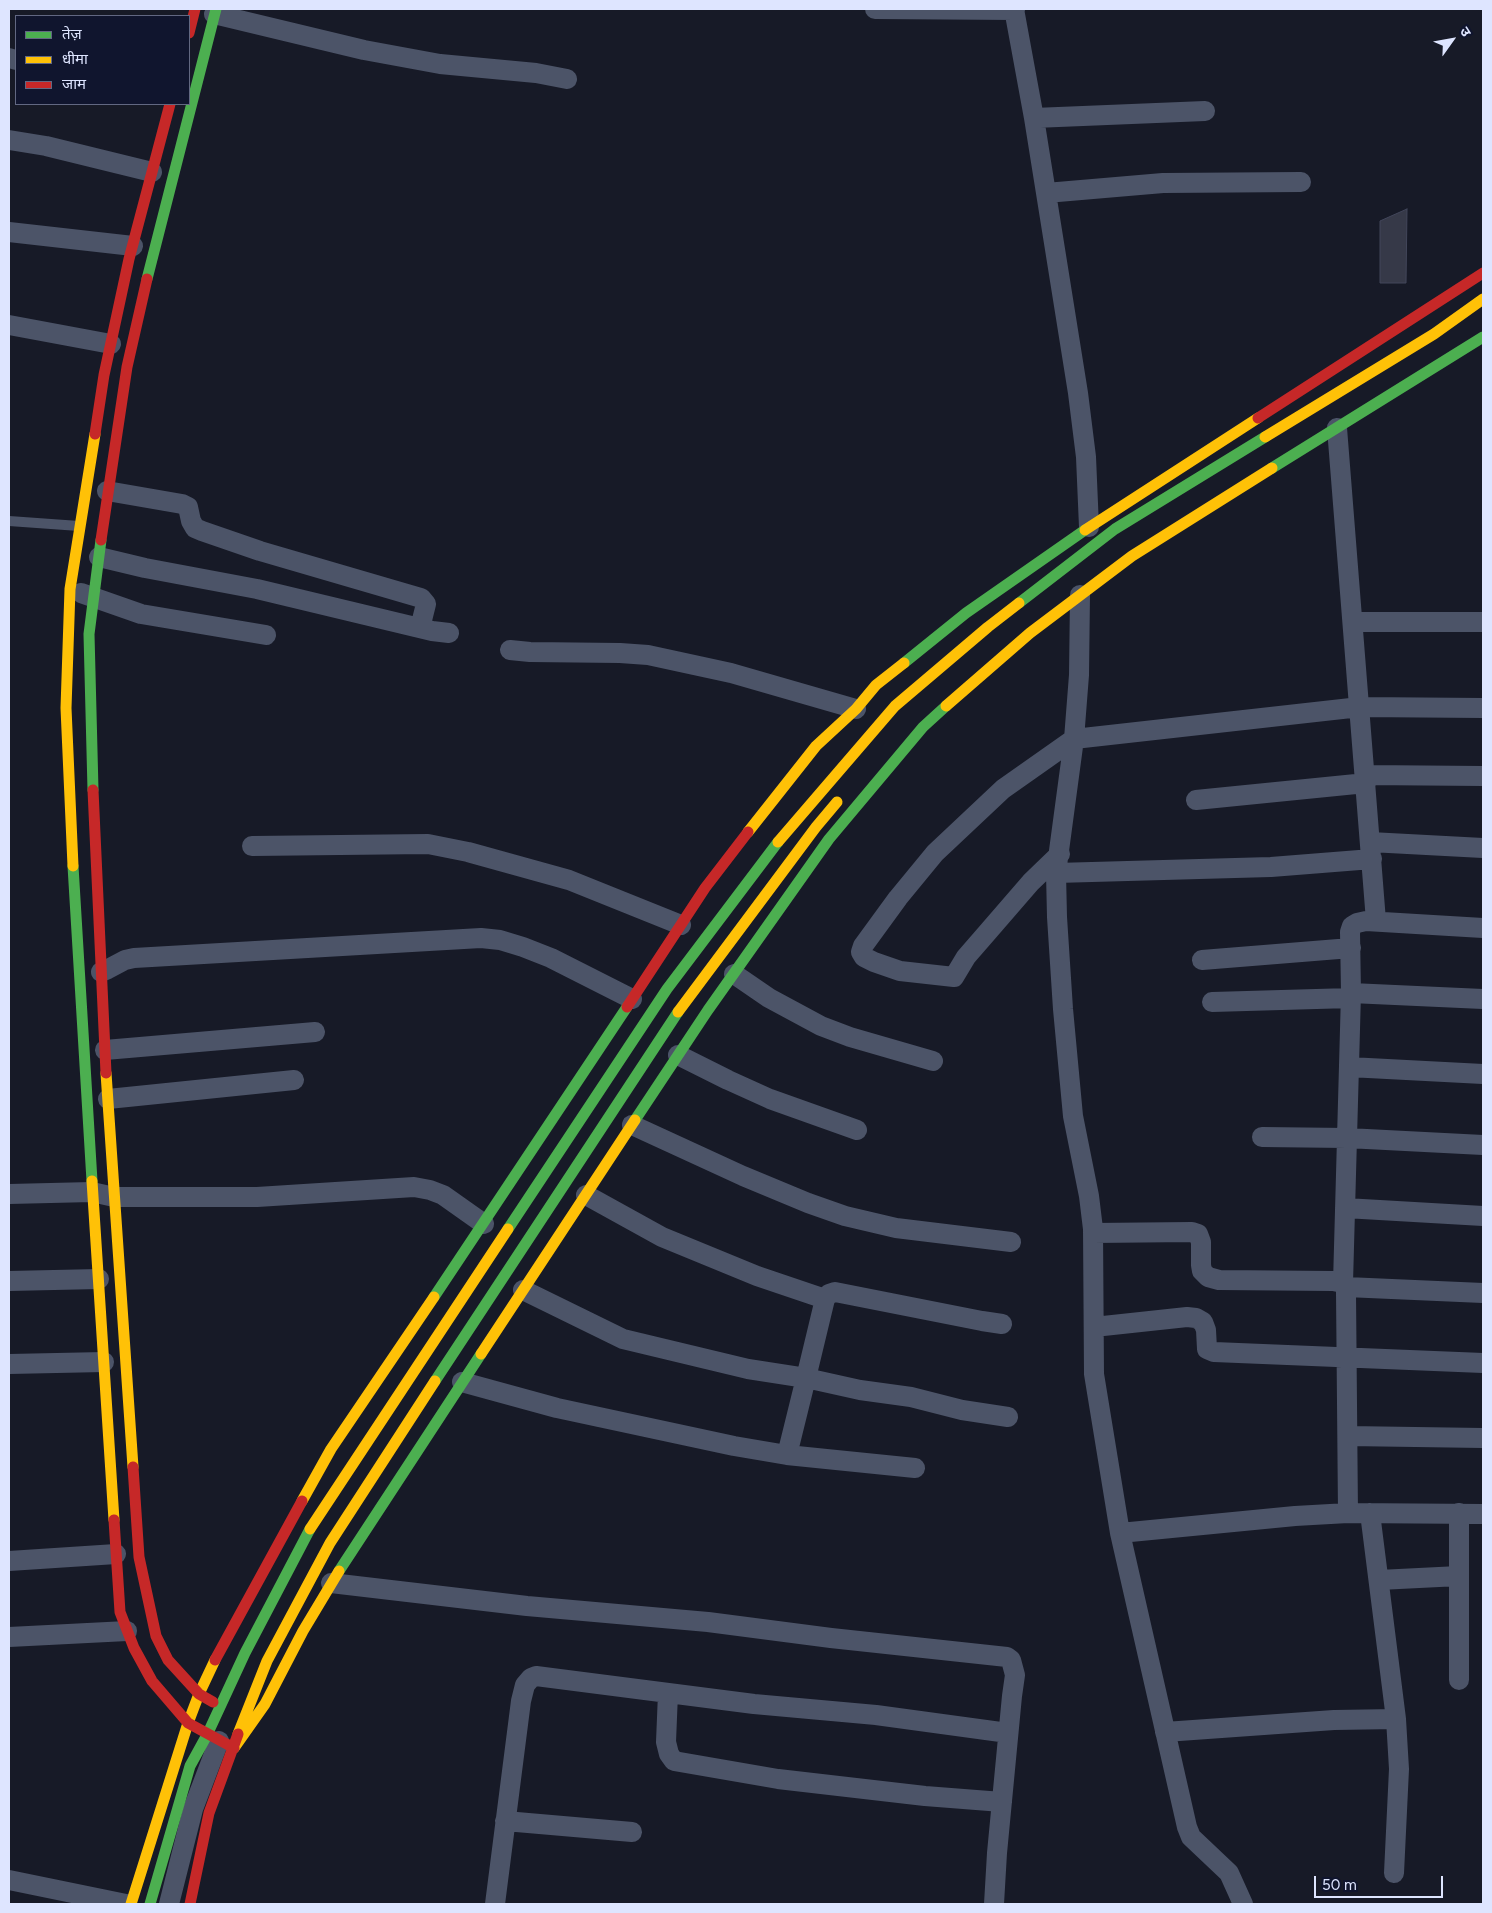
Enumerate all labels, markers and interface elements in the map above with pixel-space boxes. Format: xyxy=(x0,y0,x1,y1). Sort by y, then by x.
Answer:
legend xyxy=(15,15,190,105)
north arrow xyxy=(1427,15,1477,65)
text: उ xyxy=(1456,24,1475,40)
text: तेज़ xyxy=(62,25,82,43)
text: धीमा xyxy=(62,50,88,68)
text: जाम xyxy=(62,75,86,93)
scale bar xyxy=(1317,1866,1446,1898)
text: 50 m xyxy=(1322,1876,1357,1894)

